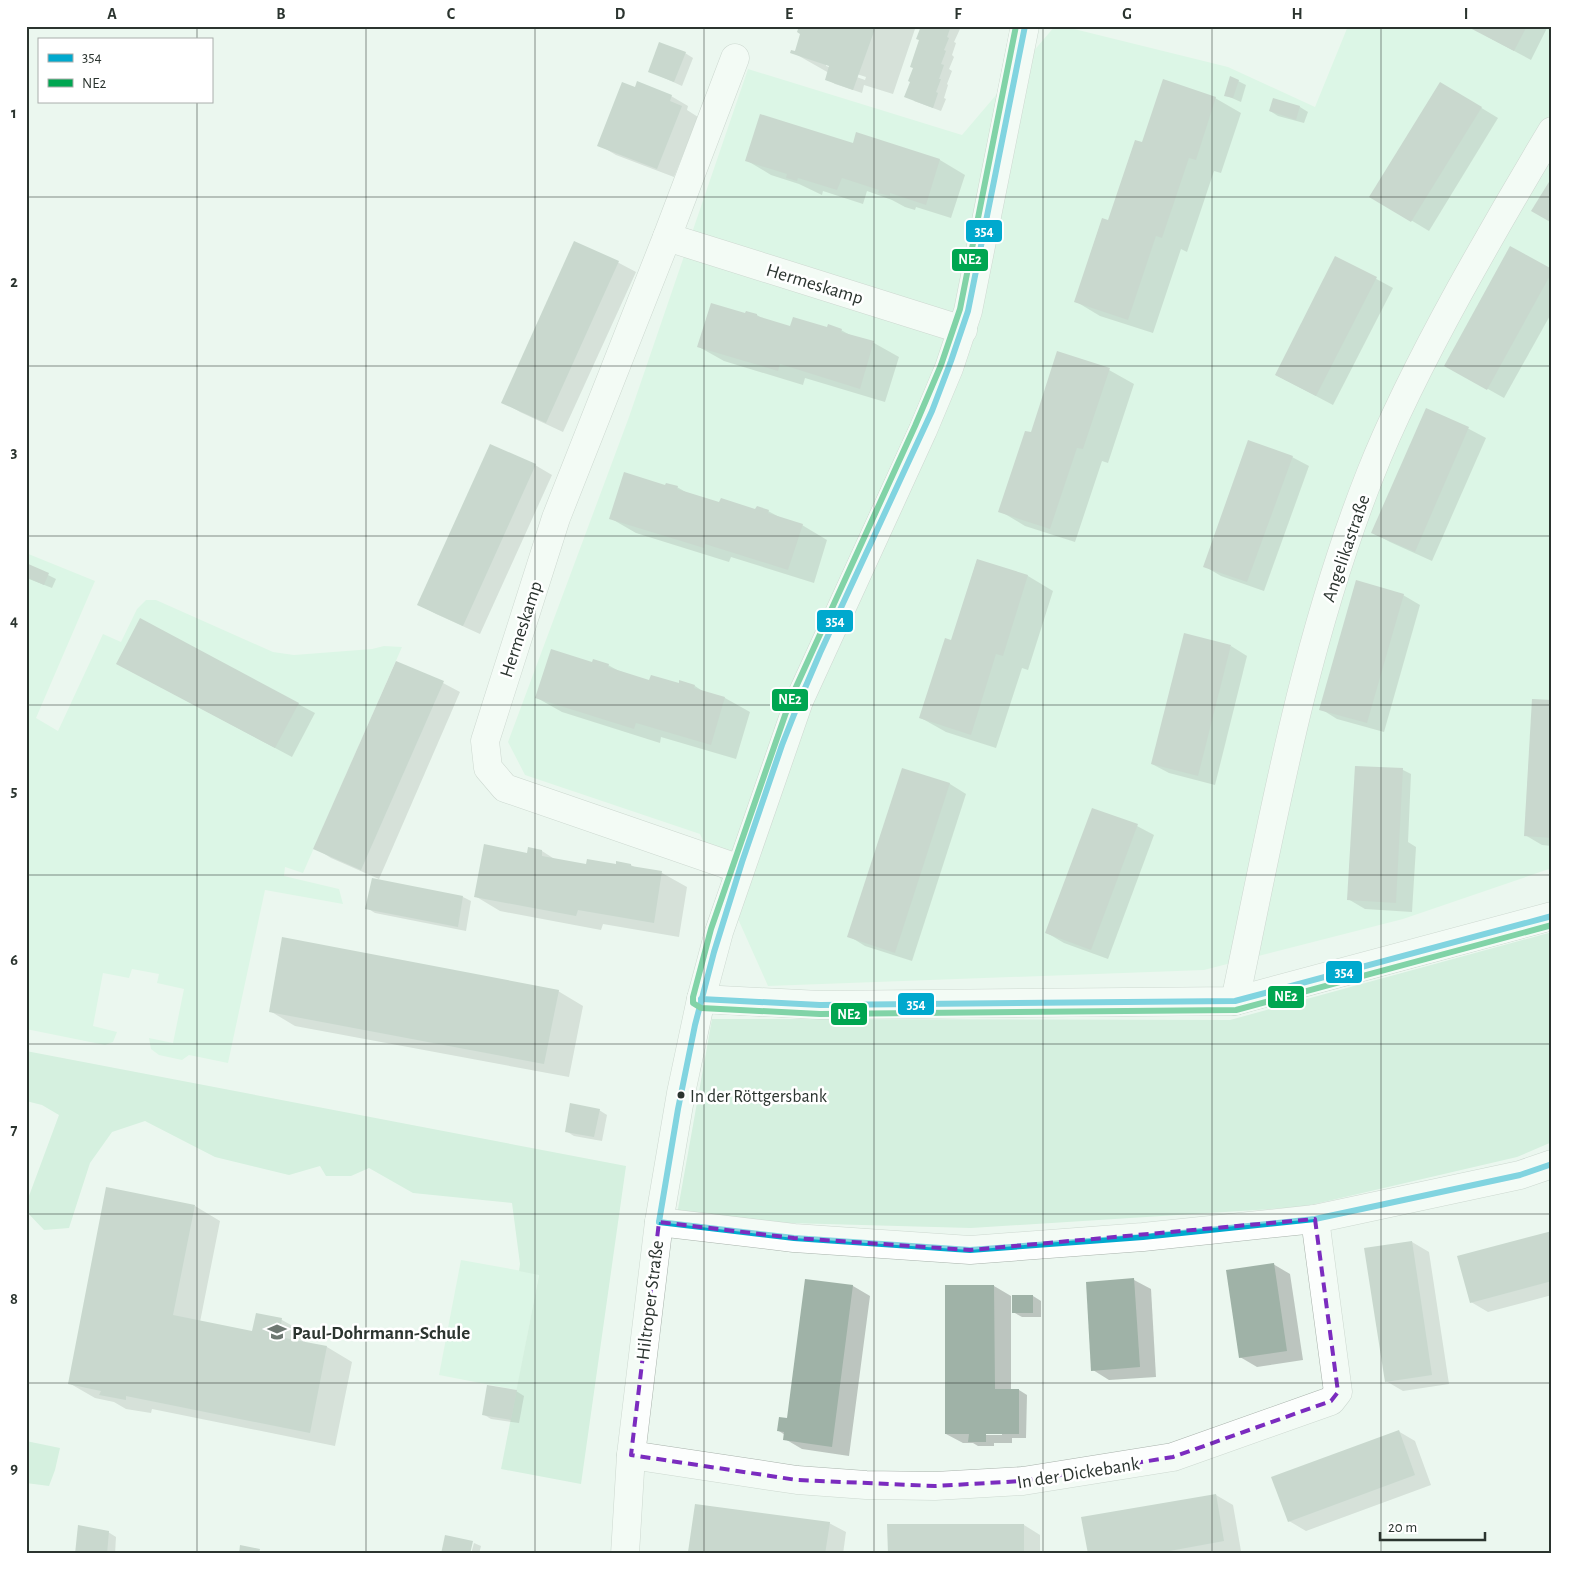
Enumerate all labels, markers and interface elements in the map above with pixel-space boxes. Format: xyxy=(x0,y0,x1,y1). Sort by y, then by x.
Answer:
text: A xyxy=(107,6,117,22)
text: B xyxy=(276,6,286,22)
text: C xyxy=(447,6,456,22)
text: D xyxy=(615,6,626,22)
text: E xyxy=(785,6,793,22)
text: F xyxy=(954,6,962,22)
text: G xyxy=(1122,6,1132,22)
text: H xyxy=(1291,6,1303,22)
text: I xyxy=(1464,6,1468,22)
legend xyxy=(38,38,212,102)
text: 354 xyxy=(82,50,102,65)
text: NE2 xyxy=(82,76,106,91)
text: 1 xyxy=(11,105,17,121)
line badge: 354 xyxy=(965,219,1003,243)
text: 354 xyxy=(974,225,994,239)
line badge: NE2 xyxy=(951,248,989,272)
text: NE2 xyxy=(958,253,982,267)
street label: Hermeskamp xyxy=(764,261,865,308)
text: 2 xyxy=(10,274,18,290)
text: 3 xyxy=(11,444,18,460)
street label: Angelikastraße xyxy=(1319,492,1374,605)
street label: Hermeskamp xyxy=(497,579,546,680)
line badge: 354 xyxy=(816,609,854,633)
text: 4 xyxy=(10,613,18,629)
text: 354 xyxy=(825,615,845,629)
line badge: NE2 xyxy=(771,688,809,712)
text: NE2 xyxy=(778,693,802,707)
text: 5 xyxy=(11,783,18,799)
text: 6 xyxy=(10,952,18,968)
line badge: 354 xyxy=(1325,960,1363,984)
text: 354 xyxy=(1334,966,1354,980)
line badge: NE2 xyxy=(1267,985,1305,1009)
text: NE2 xyxy=(1274,990,1298,1004)
line badge: 354 xyxy=(897,992,935,1016)
text: 354 xyxy=(906,998,926,1012)
line badge: NE2 xyxy=(830,1002,868,1026)
text: NE2 xyxy=(837,1008,861,1022)
place label: In der Röttgersbank xyxy=(690,1088,828,1106)
marker: In der Röttgersbank xyxy=(676,1090,686,1100)
text: 7 xyxy=(11,1122,18,1138)
street label: Hiltroper Straße xyxy=(634,1239,667,1361)
text: 8 xyxy=(10,1291,18,1307)
school or university icon: Paul-Dohrmann-Schule xyxy=(266,1321,288,1343)
place label: Paul-Dohrmann-Schule xyxy=(292,1324,470,1343)
street label: In der Dickebank xyxy=(1016,1454,1141,1493)
text: 9 xyxy=(10,1460,18,1476)
scale bar xyxy=(1380,1510,1486,1542)
text: 20 m xyxy=(1388,1520,1417,1535)

